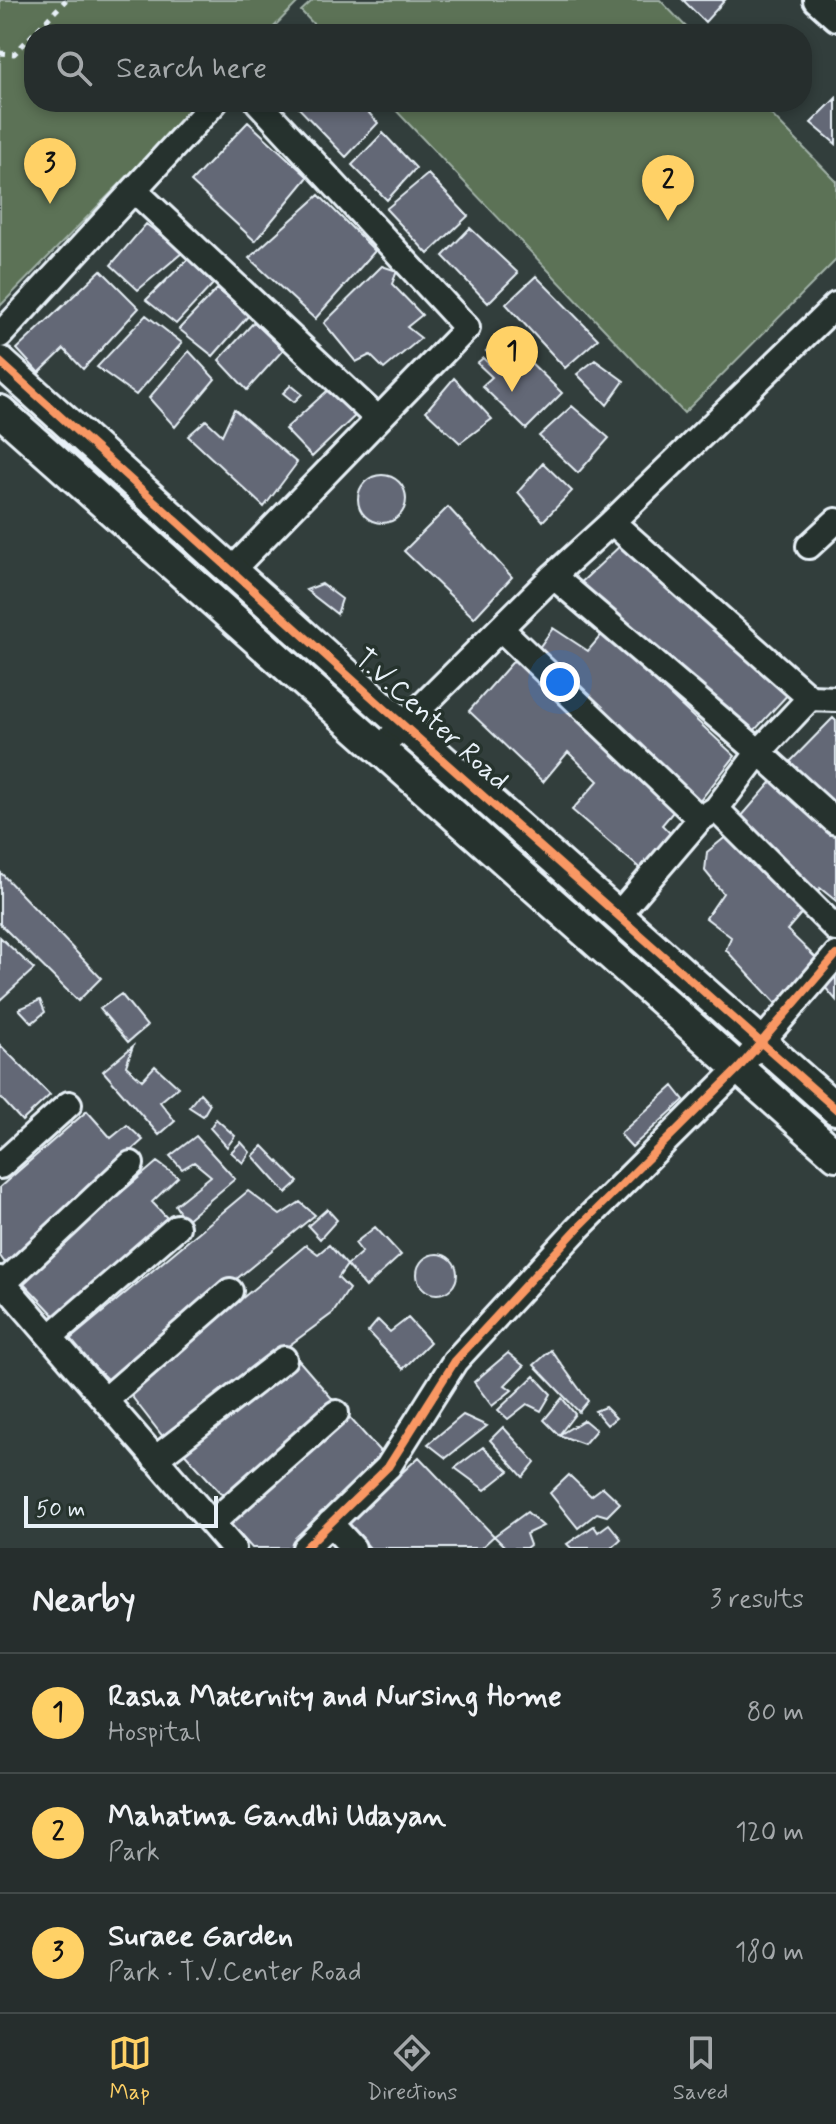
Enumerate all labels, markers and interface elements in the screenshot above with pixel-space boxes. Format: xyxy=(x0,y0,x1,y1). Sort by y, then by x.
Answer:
search box xyxy=(24,24,812,112)
icon: search xyxy=(52,46,96,90)
text: Search here xyxy=(116,49,267,88)
pin: 3 xyxy=(24,138,76,204)
pin: 2 xyxy=(642,155,694,221)
pin: 1 xyxy=(486,326,538,392)
street label: T.V.Center Road xyxy=(346,641,516,799)
your location xyxy=(540,662,580,702)
scale bar xyxy=(24,1492,218,1528)
text: 50 m xyxy=(36,1496,85,1524)
text: Nearby xyxy=(32,1578,136,1623)
text: 3 results xyxy=(710,1583,804,1617)
text: Rasha Maternity and Nursing Home xyxy=(108,1677,562,1716)
text: 1 xyxy=(52,1696,64,1730)
text: 80 m xyxy=(747,1696,804,1730)
text: Hospital xyxy=(108,1716,201,1750)
text: Mahatma Gandhi Udayan xyxy=(108,1797,446,1836)
text: 2 xyxy=(52,1816,64,1850)
text: 120 m xyxy=(735,1816,804,1850)
text: Park xyxy=(108,1836,160,1870)
text: Suraee Garden xyxy=(108,1917,293,1956)
text: 3 xyxy=(52,1936,64,1970)
text: 180 m xyxy=(735,1936,804,1970)
text: Park · T.V.Center Road xyxy=(108,1956,362,1990)
tab: Map xyxy=(108,2031,152,2107)
tab: Directions xyxy=(367,2031,457,2107)
tab: Saved xyxy=(673,2031,728,2107)

